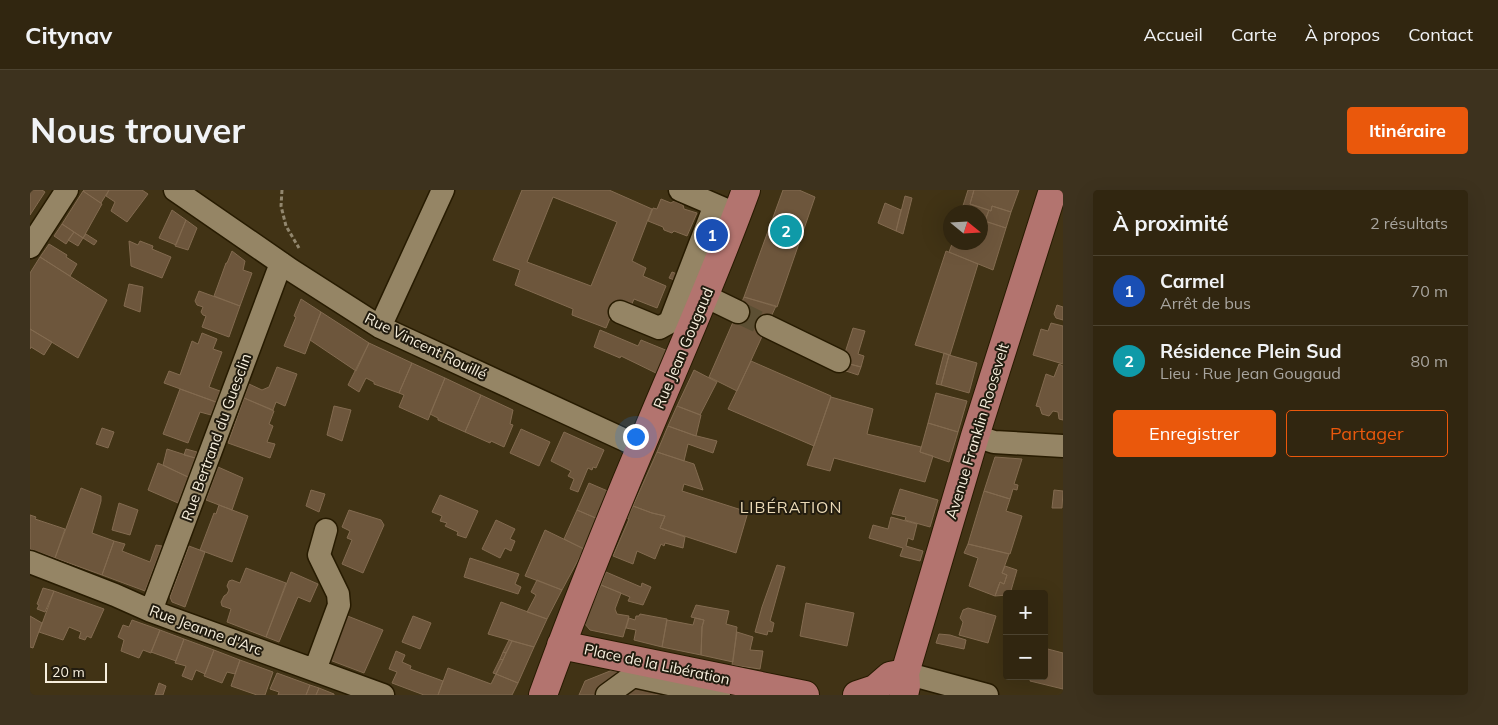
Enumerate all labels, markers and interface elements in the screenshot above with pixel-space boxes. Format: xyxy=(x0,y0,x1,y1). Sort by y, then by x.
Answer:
text: Citynav xyxy=(25,20,112,50)
text: Accueil xyxy=(1143,23,1203,46)
text: Carte xyxy=(1231,23,1277,46)
text: À propos xyxy=(1305,23,1380,46)
text: Contact xyxy=(1408,23,1473,46)
button: Itinéraire xyxy=(1347,107,1468,154)
text: Nous trouver xyxy=(30,108,245,152)
north arrow xyxy=(943,205,988,250)
text: À proximité xyxy=(1113,210,1229,236)
pin: 2 xyxy=(770,212,802,250)
text: 2 résultats xyxy=(1370,213,1448,233)
pin: 1 xyxy=(696,216,728,254)
text: Carmel xyxy=(1160,269,1224,293)
text: 1 xyxy=(1124,281,1134,301)
text: 70 m xyxy=(1411,281,1448,301)
street label: Rue Jean Gougaud xyxy=(649,285,717,411)
text: Arrêt de bus xyxy=(1160,293,1251,313)
street label: Rue Vincent Rouillé xyxy=(362,308,490,384)
text: Résidence Plein Sud xyxy=(1160,339,1342,363)
street label: Avenue Franklin Roosevelt xyxy=(941,341,1013,521)
street label: Rue Bertrand du Guesclin xyxy=(177,351,255,523)
text: 2 xyxy=(1124,351,1134,371)
text: 80 m xyxy=(1411,351,1448,371)
text: Lieu · Rue Jean Gougaud xyxy=(1160,363,1341,383)
button: Enregistrer xyxy=(1113,410,1276,457)
button: Partager xyxy=(1286,410,1448,457)
your location xyxy=(623,424,649,450)
district label: LIBÉRATION xyxy=(740,497,842,517)
map controls xyxy=(1003,590,1048,680)
button: + xyxy=(1003,590,1048,635)
street label: Rue Jeanne d'Arc xyxy=(147,601,265,659)
button: − xyxy=(1003,635,1048,680)
street label: Place de la Libération xyxy=(582,639,732,689)
scale bar xyxy=(45,660,108,683)
text: 20 m xyxy=(52,663,85,681)

